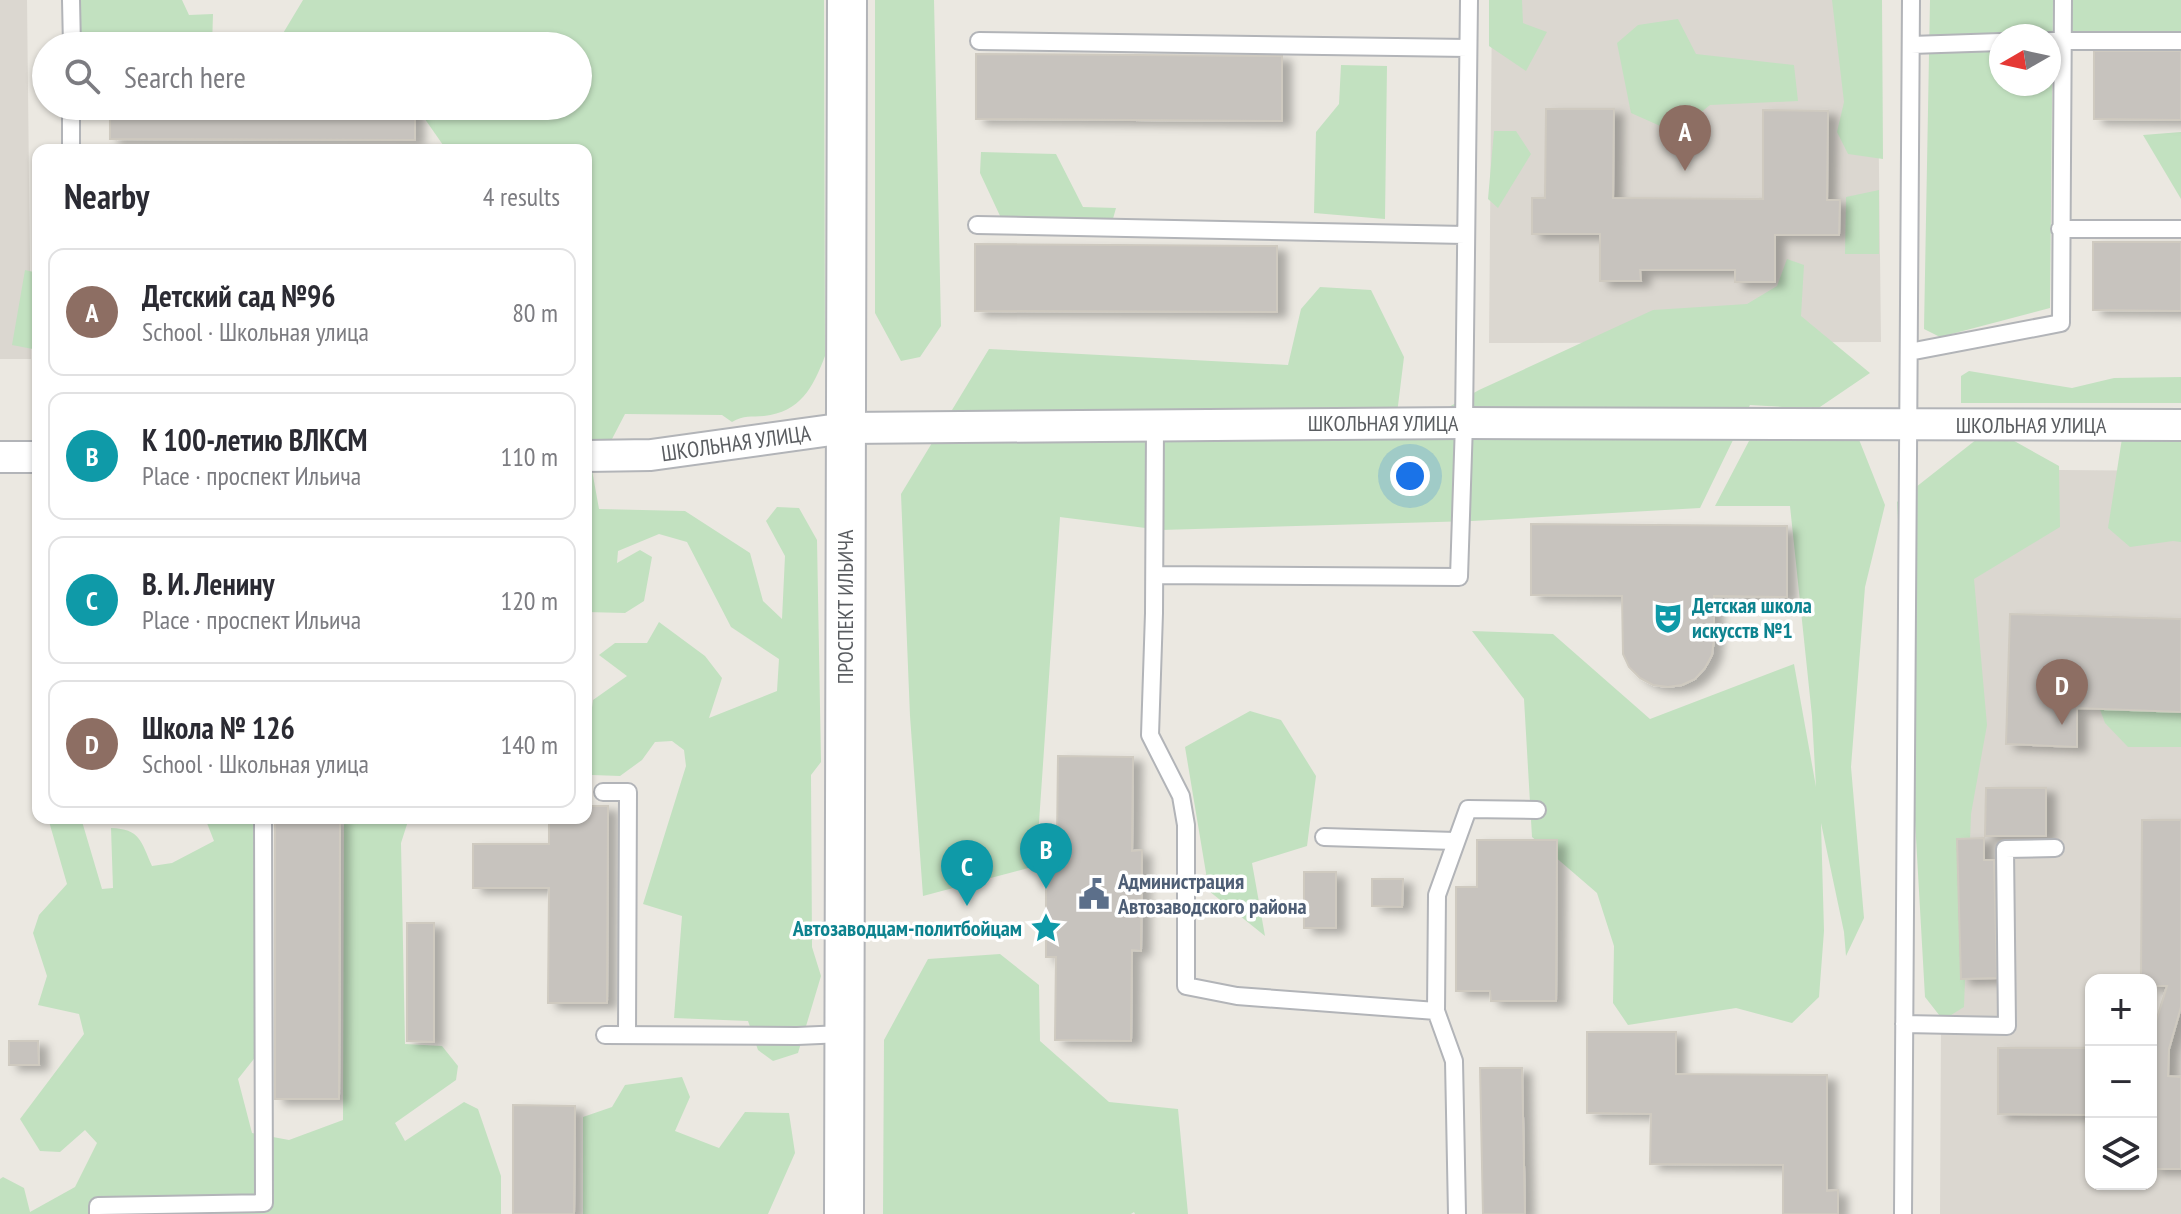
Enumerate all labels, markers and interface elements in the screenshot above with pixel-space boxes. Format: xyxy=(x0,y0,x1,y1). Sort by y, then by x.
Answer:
north arrow xyxy=(1989,24,2061,96)
search box xyxy=(32,32,592,120)
icon: search xyxy=(60,54,104,98)
text: Search here xyxy=(124,57,246,96)
pin: A xyxy=(1659,105,1711,171)
text: Nearby xyxy=(64,174,149,218)
text: 4 results xyxy=(483,180,560,213)
text: Детский сад №96 xyxy=(142,276,336,315)
text: A xyxy=(85,296,99,329)
text: 80 m xyxy=(512,296,558,329)
text: School · Школьная улица xyxy=(142,315,369,348)
street label: ШКОЛЬНАЯ УЛИЦА xyxy=(1308,409,1459,437)
street label: ШКОЛЬНАЯ УЛИЦА xyxy=(1956,411,2107,439)
street label: ШКОЛЬНАЯ УЛИЦА xyxy=(659,419,813,467)
text: К 100-летию ВЛКСМ xyxy=(142,420,368,459)
text: B xyxy=(86,440,98,473)
text: 110 m xyxy=(500,440,558,473)
your location xyxy=(1390,456,1430,496)
text: Place · проспект Ильича xyxy=(142,459,361,492)
street label: ПРОСПЕКТ ИЛЬИЧА xyxy=(831,529,859,684)
text: В. И. Ленину xyxy=(142,564,275,603)
text: C xyxy=(86,584,98,617)
text: 120 m xyxy=(500,584,558,617)
place label: Детская школа искусств №1 xyxy=(1692,591,1812,644)
theatre icon: Детская школа искусств №1 xyxy=(1651,601,1685,635)
text: Place · проспект Ильича xyxy=(142,603,361,636)
pin: D xyxy=(2036,659,2088,725)
text: Школа № 126 xyxy=(142,708,295,747)
text: D xyxy=(85,728,99,761)
text: 140 m xyxy=(500,728,558,761)
text: School · Школьная улица xyxy=(142,747,369,780)
pin: B xyxy=(1020,823,1072,889)
pin: C xyxy=(941,840,993,906)
place label: Администрация Автозаводского района xyxy=(1117,867,1307,920)
public building icon: Администрация Автозаводского района xyxy=(1077,877,1111,911)
place icon: Автозаводцам-политбойцам xyxy=(1029,911,1063,945)
place label: Автозаводцам-политбойцам xyxy=(792,914,1022,942)
map controls xyxy=(2085,974,2157,1190)
button: + xyxy=(2085,974,2157,1046)
button: − xyxy=(2085,1046,2157,1118)
button: layers xyxy=(2085,1118,2157,1190)

